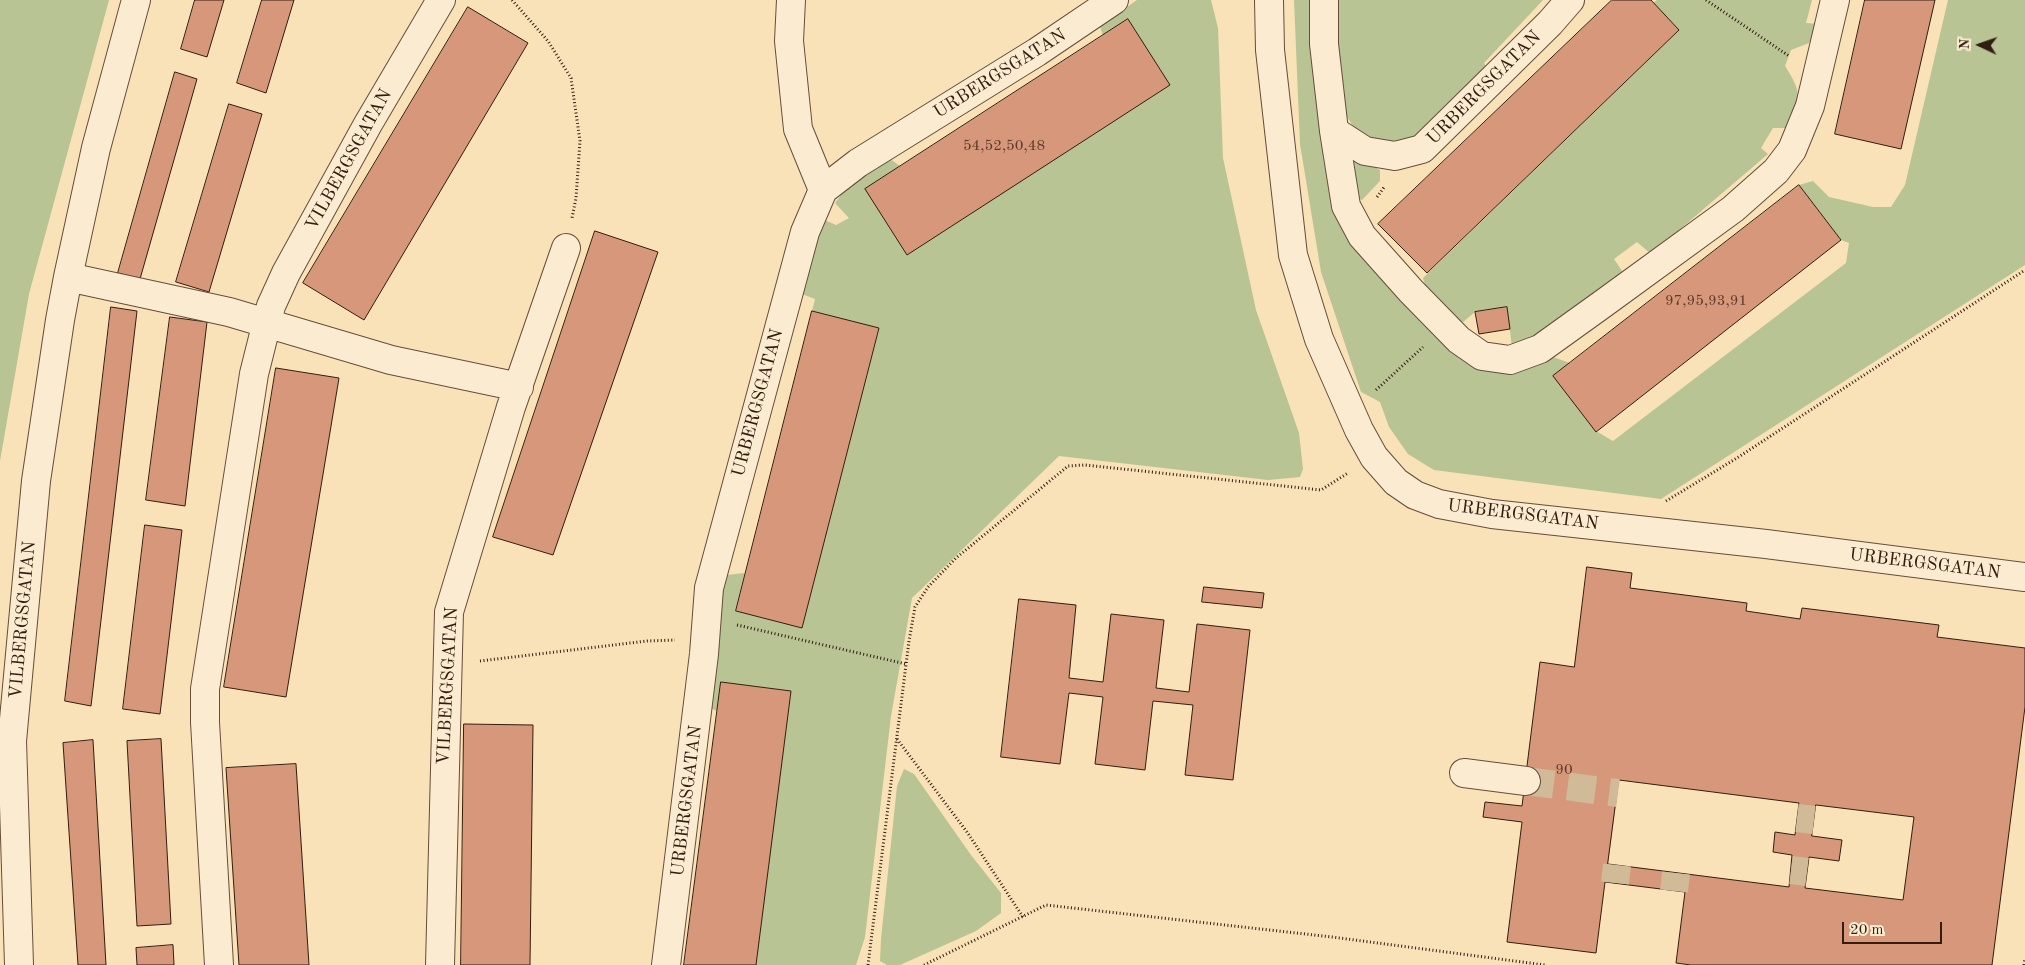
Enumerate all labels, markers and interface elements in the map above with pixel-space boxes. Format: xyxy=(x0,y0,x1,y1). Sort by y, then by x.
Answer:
north arrow xyxy=(1955,20,2005,70)
street label: URBERGSGATAN xyxy=(930,24,1070,124)
street label: URBERGSGATAN xyxy=(1422,26,1546,150)
text: N xyxy=(1958,39,1972,50)
street label: VILBERGSGATAN xyxy=(301,85,397,235)
house number: 54,52,50,48 xyxy=(963,137,1045,155)
house number: 97,95,93,91 xyxy=(1665,292,1747,310)
street label: URBERGSGATAN xyxy=(728,327,788,479)
street label: URBERGSGATAN xyxy=(1446,495,1600,535)
street label: VILBERGSGATAN xyxy=(5,540,41,700)
street label: URBERGSGATAN xyxy=(1848,544,2002,584)
street label: VILBERGSGATAN xyxy=(433,606,463,766)
street label: URBERGSGATAN xyxy=(667,724,707,878)
house number: 90 xyxy=(1555,761,1573,779)
scale bar xyxy=(1845,912,1945,944)
text: 20 m xyxy=(1850,923,1884,938)

